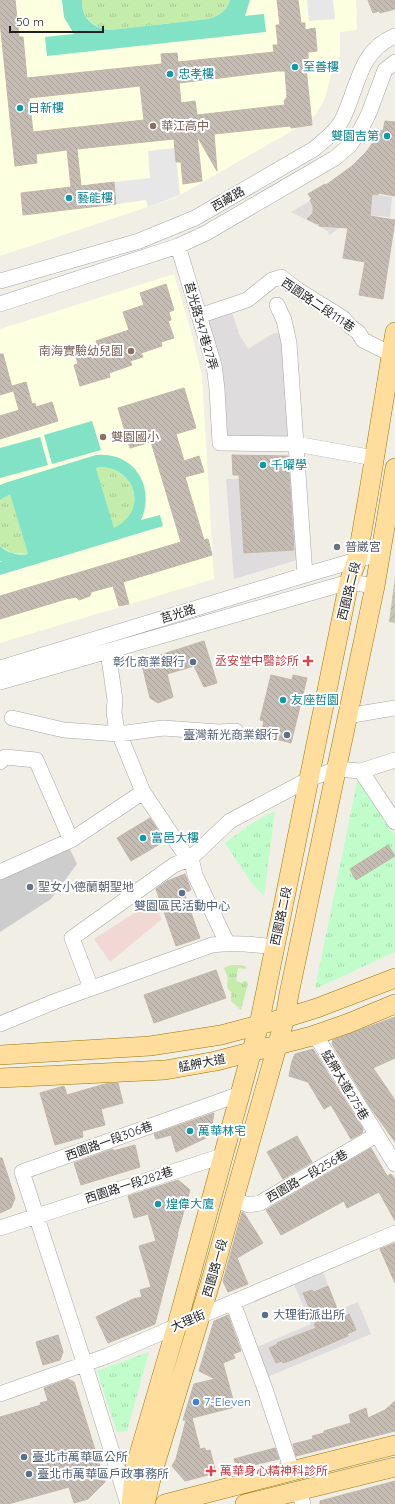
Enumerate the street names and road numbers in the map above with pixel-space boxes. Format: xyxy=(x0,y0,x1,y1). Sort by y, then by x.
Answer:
street label: 西藏路 xyxy=(208,183,247,214)
street label: 西園路二段111巷 xyxy=(279,275,358,335)
street label: 莒光路347巷27弄 xyxy=(182,280,221,372)
street label: 西園路二段 xyxy=(334,560,363,622)
street label: 莒光路 xyxy=(158,601,197,626)
street label: 西園路二段 xyxy=(267,885,294,947)
street label: 艋舺大道275巷 xyxy=(319,1047,372,1123)
street label: 艋舺大道 xyxy=(177,1051,227,1074)
street label: 西園路一段306巷 xyxy=(63,1118,155,1163)
street label: 西園路一段256巷 xyxy=(263,1146,350,1205)
street label: 西園路一段282巷 xyxy=(83,1163,175,1206)
street label: 西園路一段 xyxy=(199,1237,230,1299)
street label: 大理街 xyxy=(168,1307,207,1334)

